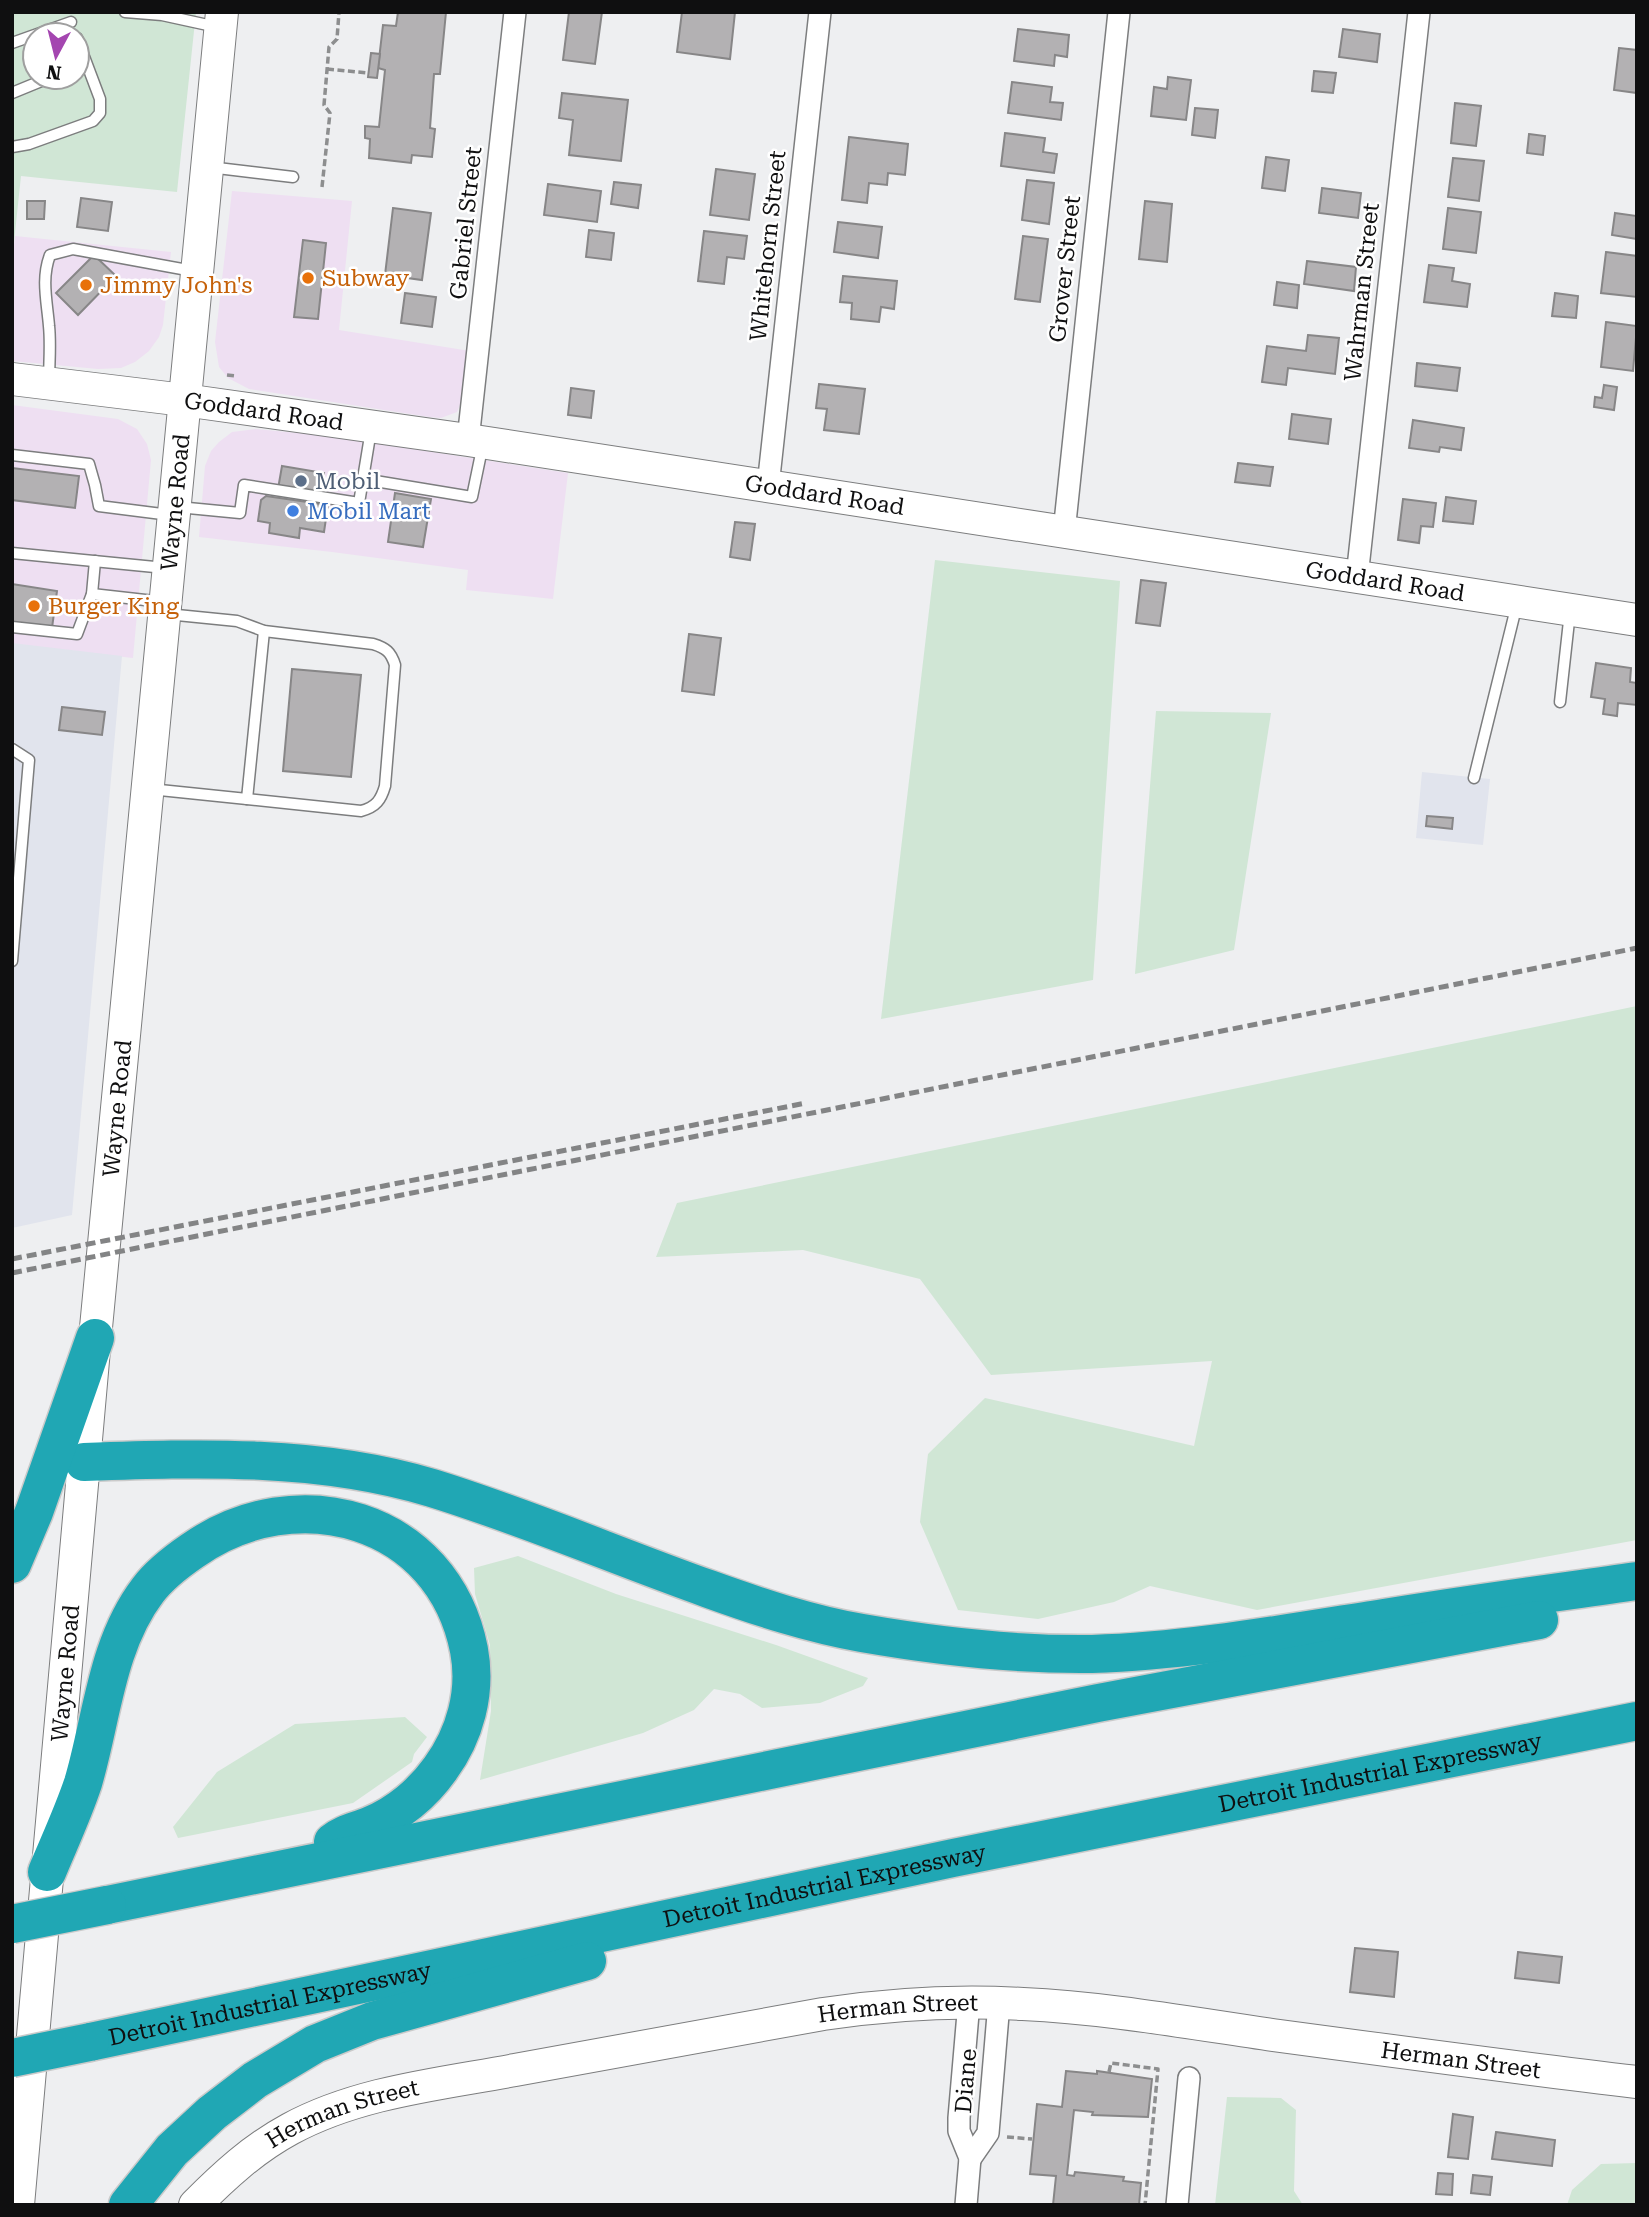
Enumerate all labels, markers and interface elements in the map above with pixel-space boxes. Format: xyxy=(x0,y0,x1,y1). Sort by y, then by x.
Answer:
north arrow xyxy=(21,21,91,91)
text: N xyxy=(45,60,63,85)
street label: Gabriel Street xyxy=(445,145,487,301)
street label: Whitehorn Street xyxy=(745,149,791,343)
street label: Grover Street xyxy=(1044,194,1086,344)
street label: Wahrman Street xyxy=(1339,201,1385,383)
place label: Subway xyxy=(322,265,410,292)
marker: Subway xyxy=(300,270,316,286)
place label: Jimmy John's xyxy=(100,272,252,299)
marker: Jimmy John's xyxy=(78,277,94,293)
street label: Goddard Road xyxy=(182,387,346,436)
street label: Wayne Road xyxy=(155,432,195,572)
place label: Mobil xyxy=(315,468,380,495)
street label: Goddard Road xyxy=(743,469,906,521)
marker: Mobil xyxy=(293,473,309,489)
place label: Mobil Mart xyxy=(307,498,431,525)
marker: Mobil Mart xyxy=(285,503,301,519)
street label: Goddard Road xyxy=(1304,556,1467,607)
place label: Burger King xyxy=(48,593,179,620)
marker: Burger King xyxy=(26,598,42,614)
street label: Wayne Road xyxy=(97,1038,137,1178)
street label: Wayne Road xyxy=(46,1603,85,1743)
street label: Detroit Industrial Expressway xyxy=(1216,1727,1545,1818)
street label: Detroit Industrial Expressway xyxy=(661,1838,989,1933)
street label: Detroit Industrial Expressway xyxy=(106,1956,434,2051)
street label: Herman Street xyxy=(816,1989,979,2028)
street label: Herman Street xyxy=(1379,2036,1543,2084)
street label: Diane xyxy=(950,2047,982,2115)
street label: Herman Street xyxy=(261,2074,421,2154)

